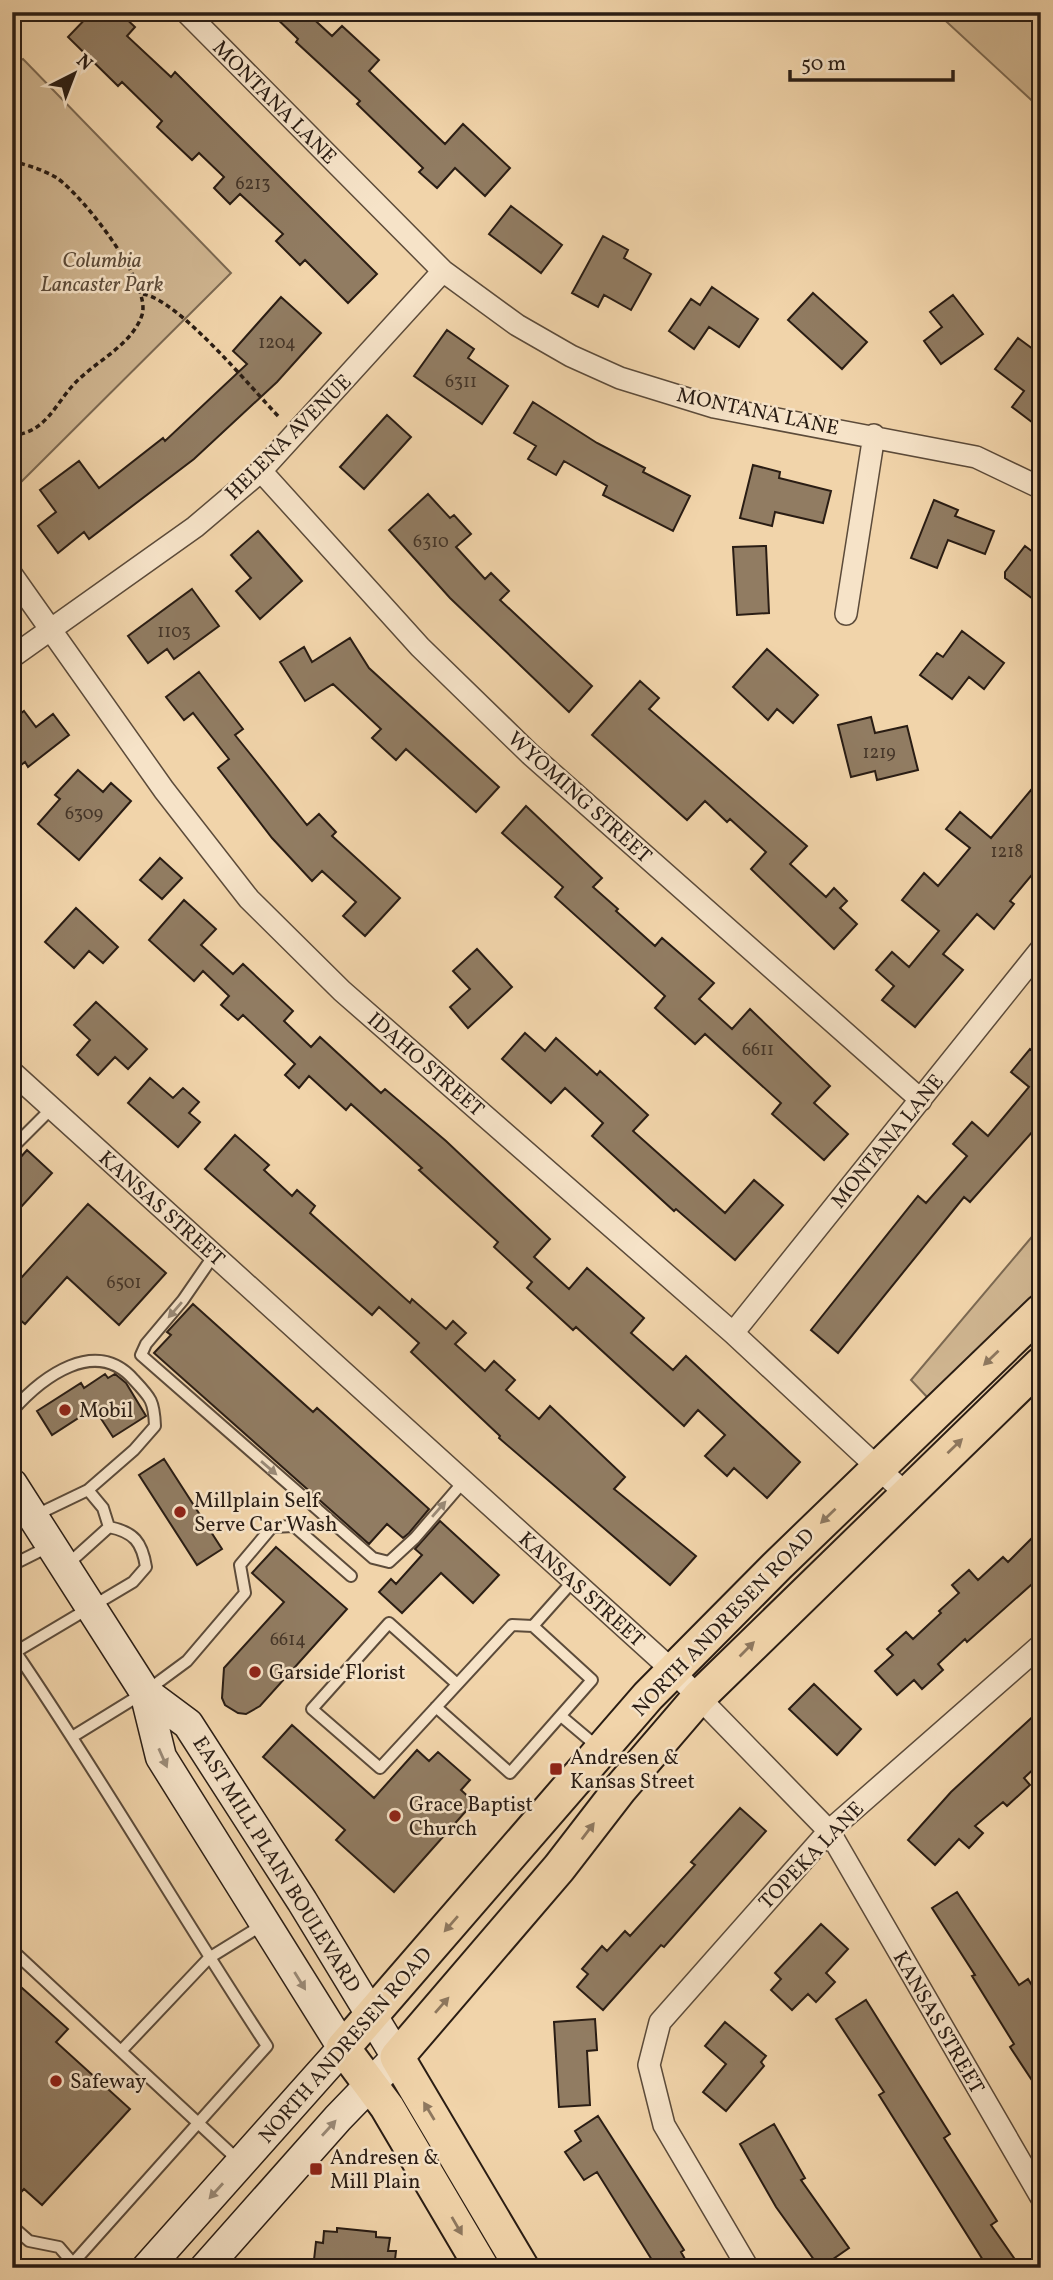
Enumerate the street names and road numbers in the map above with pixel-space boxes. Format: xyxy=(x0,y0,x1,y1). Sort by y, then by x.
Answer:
street label: MONTANA LANE xyxy=(205,34,343,172)
street label: HELENA AVENUE xyxy=(219,368,359,508)
street label: MONTANA LANE xyxy=(674,381,841,444)
street label: WYOMING STREET xyxy=(501,725,657,871)
street label: IDAHO STREET xyxy=(360,1006,490,1124)
street label: MONTANA LANE xyxy=(825,1069,951,1215)
street label: KANSAS STREET xyxy=(92,1145,230,1274)
street label: NORTH ANDRESEN ROAD xyxy=(626,1522,822,1724)
street label: KANSAS STREET xyxy=(512,1526,650,1655)
street label: EAST MILL PLAIN BOULEVARD xyxy=(185,1731,367,1998)
street label: TOPEKA LANE xyxy=(753,1796,871,1917)
street label: NORTH ANDRESEN ROAD xyxy=(253,1942,440,2150)
street label: KANSAS STREET xyxy=(885,1946,990,2100)

